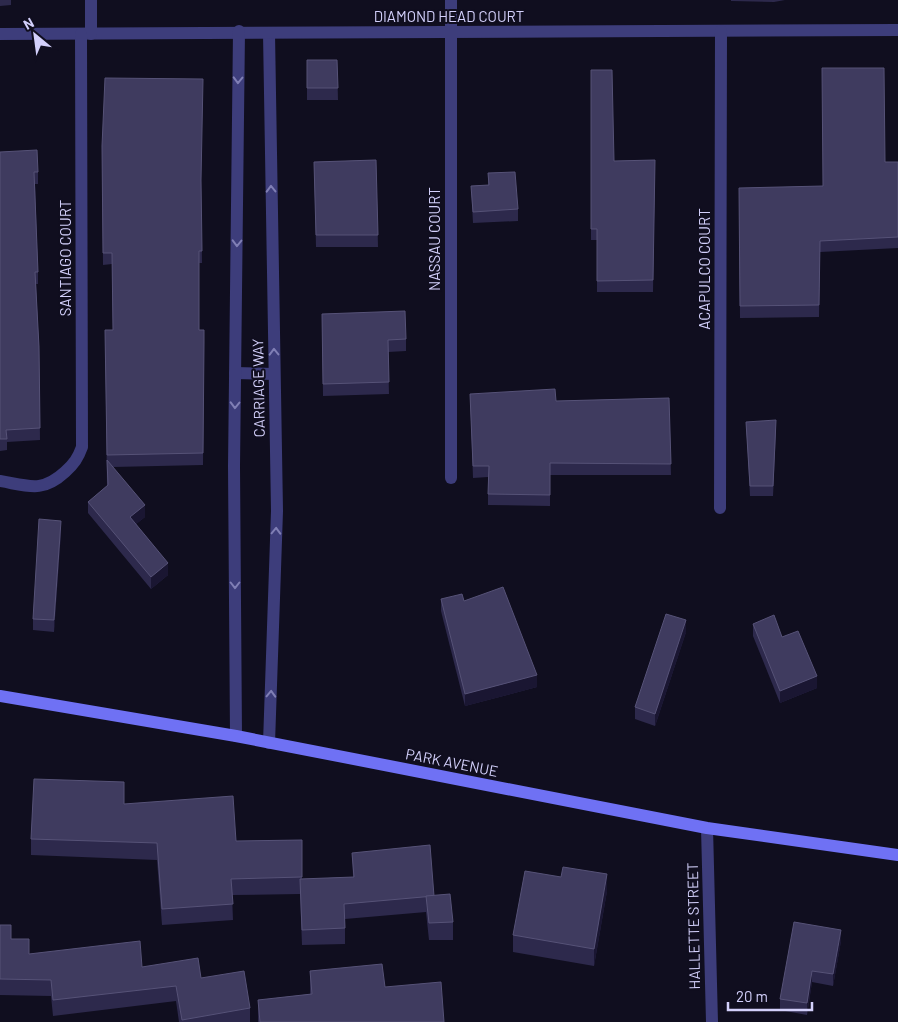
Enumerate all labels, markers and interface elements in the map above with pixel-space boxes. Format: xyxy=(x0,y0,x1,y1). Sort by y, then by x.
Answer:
street label: DIAMOND HEAD COURT xyxy=(374,7,524,25)
north arrow xyxy=(10,10,60,60)
text: N xyxy=(20,14,37,33)
one-way arrow xyxy=(233,76,243,84)
one-way arrow xyxy=(266,185,276,192)
street label: NASSAU COURT xyxy=(425,187,443,291)
street label: SANTIAGO COURT xyxy=(56,200,74,316)
street label: ACAPULCO COURT xyxy=(695,208,713,330)
one-way arrow xyxy=(232,239,242,247)
street label: CARRIAGE WAY xyxy=(248,338,268,438)
one-way arrow xyxy=(269,347,279,355)
one-way arrow xyxy=(230,402,240,409)
one-way arrow xyxy=(271,527,281,535)
one-way arrow xyxy=(230,582,240,589)
one-way arrow xyxy=(265,690,276,698)
street label: PARK AVENUE xyxy=(404,744,500,780)
street label: HALLETTE STREET xyxy=(683,862,703,990)
scale bar xyxy=(728,980,812,1012)
text: 20 m xyxy=(736,987,768,1005)

